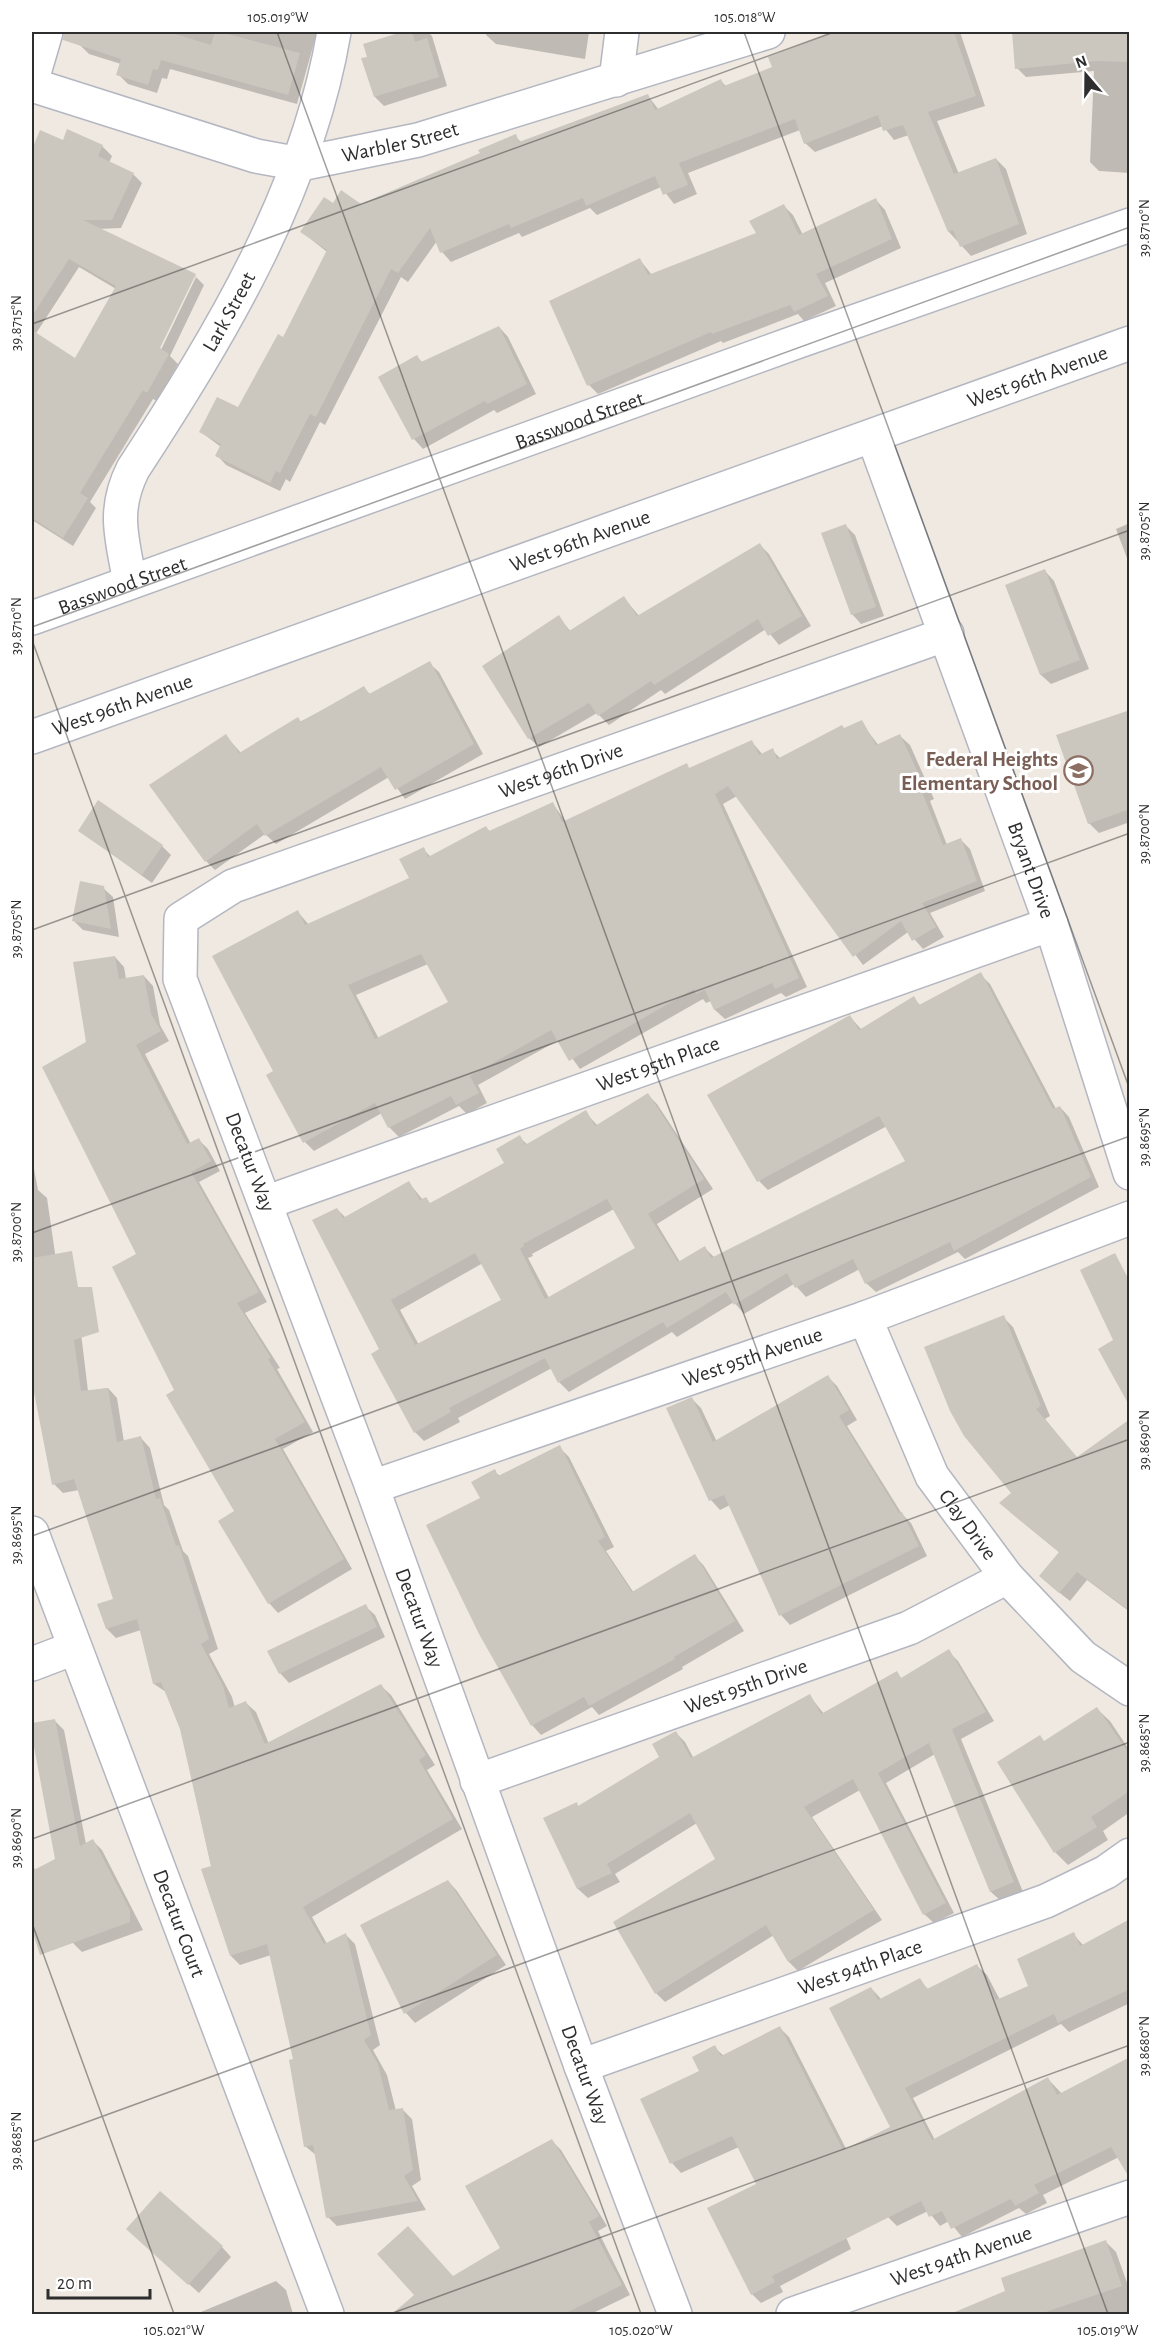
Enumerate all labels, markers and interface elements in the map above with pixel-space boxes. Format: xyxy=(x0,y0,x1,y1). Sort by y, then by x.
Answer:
text: 105.019°W xyxy=(248,10,309,25)
text: 105.018°W xyxy=(715,10,776,25)
north arrow xyxy=(1056,45,1116,105)
text: N xyxy=(1073,52,1089,71)
street label: Warbler Street xyxy=(340,118,461,166)
text: 39.8710°N xyxy=(1137,199,1152,257)
street label: Lark Street xyxy=(198,268,259,355)
text: 39.8715°N xyxy=(9,295,24,351)
street label: West 96th Avenue xyxy=(964,341,1110,411)
street label: Basswood Street xyxy=(512,387,647,453)
text: 39.8705°N xyxy=(1137,502,1152,560)
street label: West 96th Avenue xyxy=(507,506,653,575)
street label: Basswood Street xyxy=(55,553,190,618)
text: 39.8710°N xyxy=(9,597,24,655)
street label: West 96th Avenue xyxy=(49,670,195,739)
street label: West 96th Drive xyxy=(496,739,626,802)
place label: Federal Heights Elementary School xyxy=(901,749,1058,794)
school or university icon: Federal Heights Elementary School xyxy=(1063,755,1095,787)
text: 39.8700°N xyxy=(1137,804,1152,864)
street label: Bryant Drive xyxy=(1004,819,1058,921)
text: 39.8705°N xyxy=(9,900,24,958)
street label: West 95th Place xyxy=(594,1032,722,1095)
text: 39.8695°N xyxy=(1137,1108,1152,1166)
street label: Decatur Way xyxy=(222,1110,278,1214)
text: 39.8700°N xyxy=(9,1202,24,1262)
street label: West 95th Avenue xyxy=(680,1323,825,1390)
text: 39.8690°N xyxy=(1137,1410,1152,1470)
street label: Clay Drive xyxy=(935,1485,1001,1564)
text: 39.8695°N xyxy=(9,1506,24,1564)
street label: Decatur Way xyxy=(391,1565,447,1671)
street label: West 95th Drive xyxy=(681,1654,810,1717)
text: 39.8685°N xyxy=(1137,1714,1152,1772)
text: 39.8690°N xyxy=(9,1808,24,1868)
street label: Decatur Court xyxy=(150,1866,209,1980)
street label: West 94th Place xyxy=(795,1935,925,1999)
text: 39.8680°N xyxy=(1137,2016,1152,2076)
street label: Decatur Way xyxy=(557,2022,613,2128)
text: 39.8685°N xyxy=(9,2112,24,2170)
street label: West 94th Avenue xyxy=(888,2221,1034,2290)
scale bar xyxy=(48,2262,150,2300)
text: 20 m xyxy=(57,2275,92,2293)
text: 105.021°W xyxy=(144,2323,205,2338)
text: 105.020°W xyxy=(609,2323,673,2338)
text: 105.019°W xyxy=(1078,2323,1139,2338)

